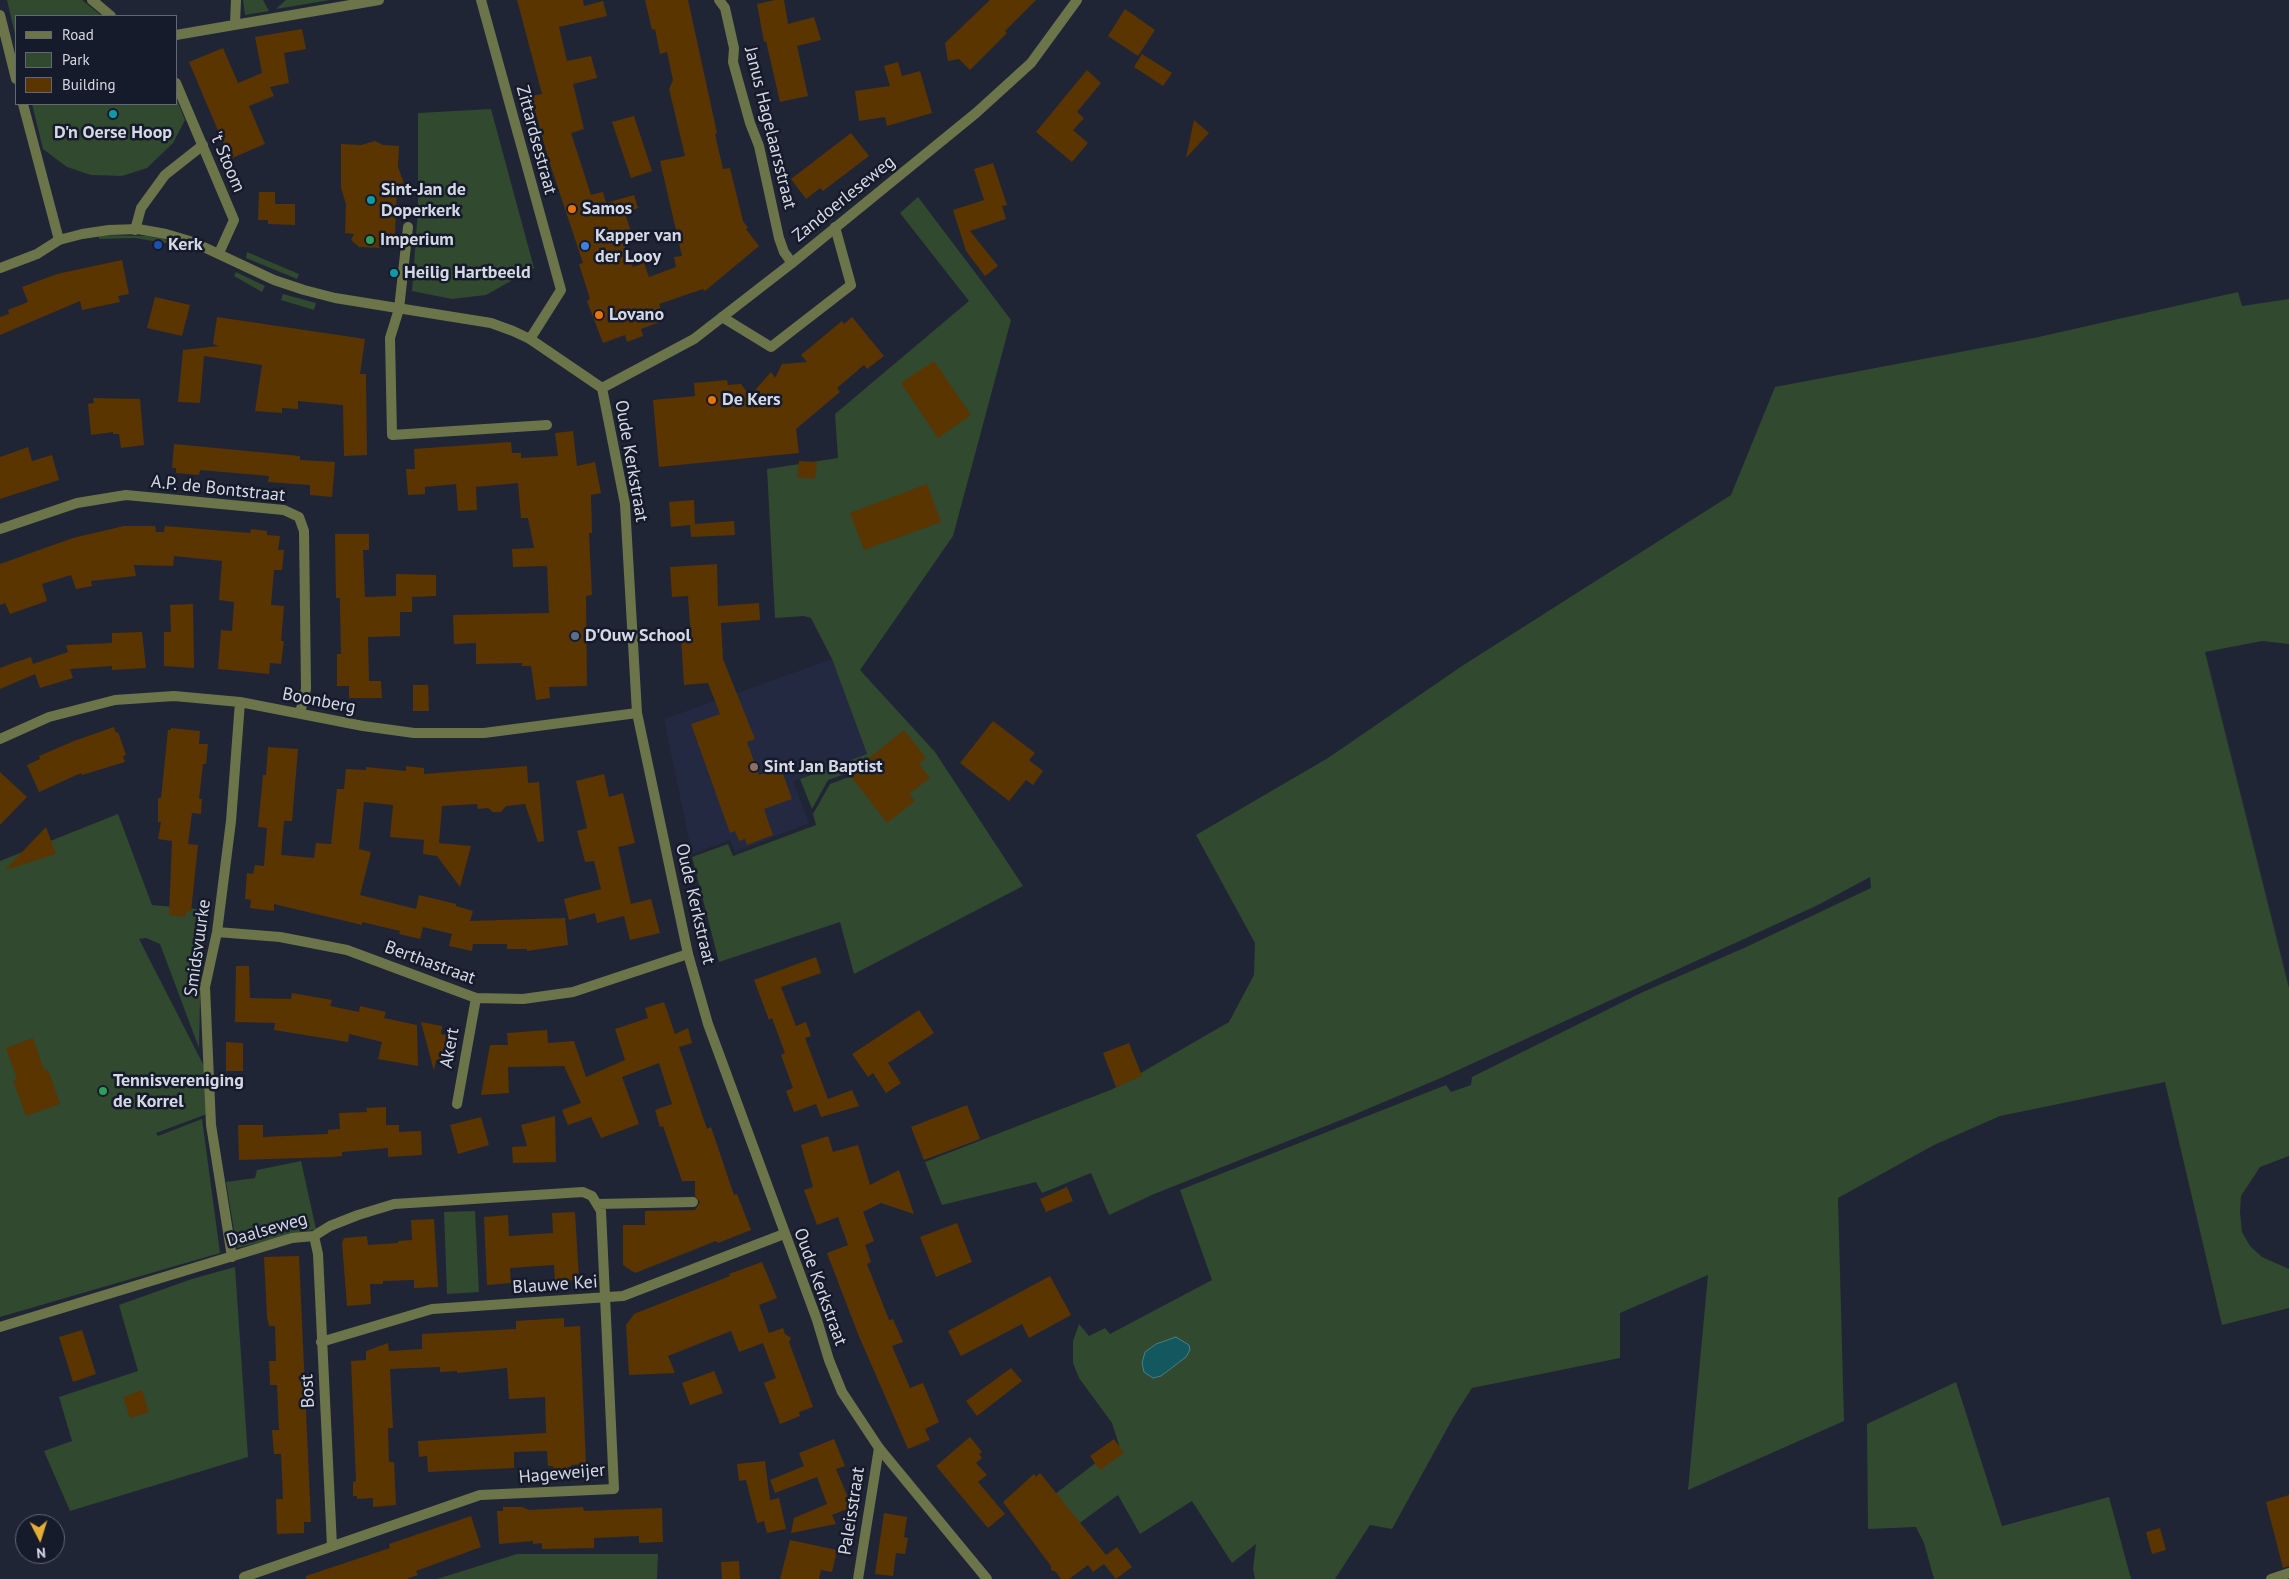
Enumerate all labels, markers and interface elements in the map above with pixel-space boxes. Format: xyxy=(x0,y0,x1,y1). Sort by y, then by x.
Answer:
legend xyxy=(15,15,178,105)
text: Road xyxy=(62,25,94,44)
street label: Janus Hagelaarsstraat xyxy=(739,45,801,211)
text: Park xyxy=(62,50,90,69)
text: Building xyxy=(62,75,116,94)
street label: Zittardsestraat xyxy=(511,83,561,197)
marker: D'n Oerse Hoop xyxy=(107,108,119,120)
place label: D'n Oerse Hoop xyxy=(54,122,172,144)
street label: 't Stoom xyxy=(205,128,249,196)
street label: Zandoerleseweg xyxy=(788,151,900,247)
place label: Sint-Jan de Doperkerk xyxy=(381,179,466,222)
marker: Sint-Jan de Doperkerk xyxy=(365,194,377,206)
place label: Samos xyxy=(582,198,632,220)
marker: Samos xyxy=(566,203,578,215)
place label: Kapper van der Looy xyxy=(595,225,682,268)
place label: Imperium xyxy=(380,229,454,251)
place label: Kerk xyxy=(168,234,203,256)
marker: Imperium xyxy=(364,234,376,246)
marker: Kerk xyxy=(152,239,164,251)
marker: Kapper van der Looy xyxy=(579,240,591,252)
place label: Heilig Hartbeeld xyxy=(404,262,531,284)
marker: Heilig Hartbeeld xyxy=(388,267,400,279)
place label: Lovano xyxy=(609,304,664,326)
marker: Lovano xyxy=(593,309,605,321)
place label: De Kers xyxy=(722,389,781,411)
marker: De Kers xyxy=(706,394,718,406)
street label: Oude Kerkstraat xyxy=(610,398,652,524)
street label: A.P. de Bontstraat xyxy=(150,471,286,507)
place label: D'Ouw School xyxy=(585,625,691,647)
marker: D'Ouw School xyxy=(569,630,581,642)
street label: Boonberg xyxy=(280,683,358,719)
place label: Sint Jan Baptist xyxy=(764,756,883,778)
marker: Sint Jan Baptist xyxy=(748,761,760,773)
street label: Oude Kerkstraat xyxy=(671,841,719,967)
street label: Smidsvuurke xyxy=(180,898,216,998)
street label: Berthastraat xyxy=(382,937,478,989)
street label: Akert xyxy=(436,1026,464,1070)
place label: Tennisvereniging de Korrel xyxy=(113,1070,244,1112)
marker: Tennisvereniging de Korrel xyxy=(97,1085,109,1097)
street label: Daalseweg xyxy=(224,1208,310,1252)
street label: Oude Kerkstraat xyxy=(789,1225,851,1349)
street label: Blauwe Kei xyxy=(512,1271,598,1299)
street label: Bost xyxy=(296,1374,320,1408)
street label: Hageweijer xyxy=(518,1459,606,1489)
street label: Paleisstraat xyxy=(834,1465,870,1557)
north arrow xyxy=(15,1514,65,1564)
text: N xyxy=(36,1544,47,1562)

